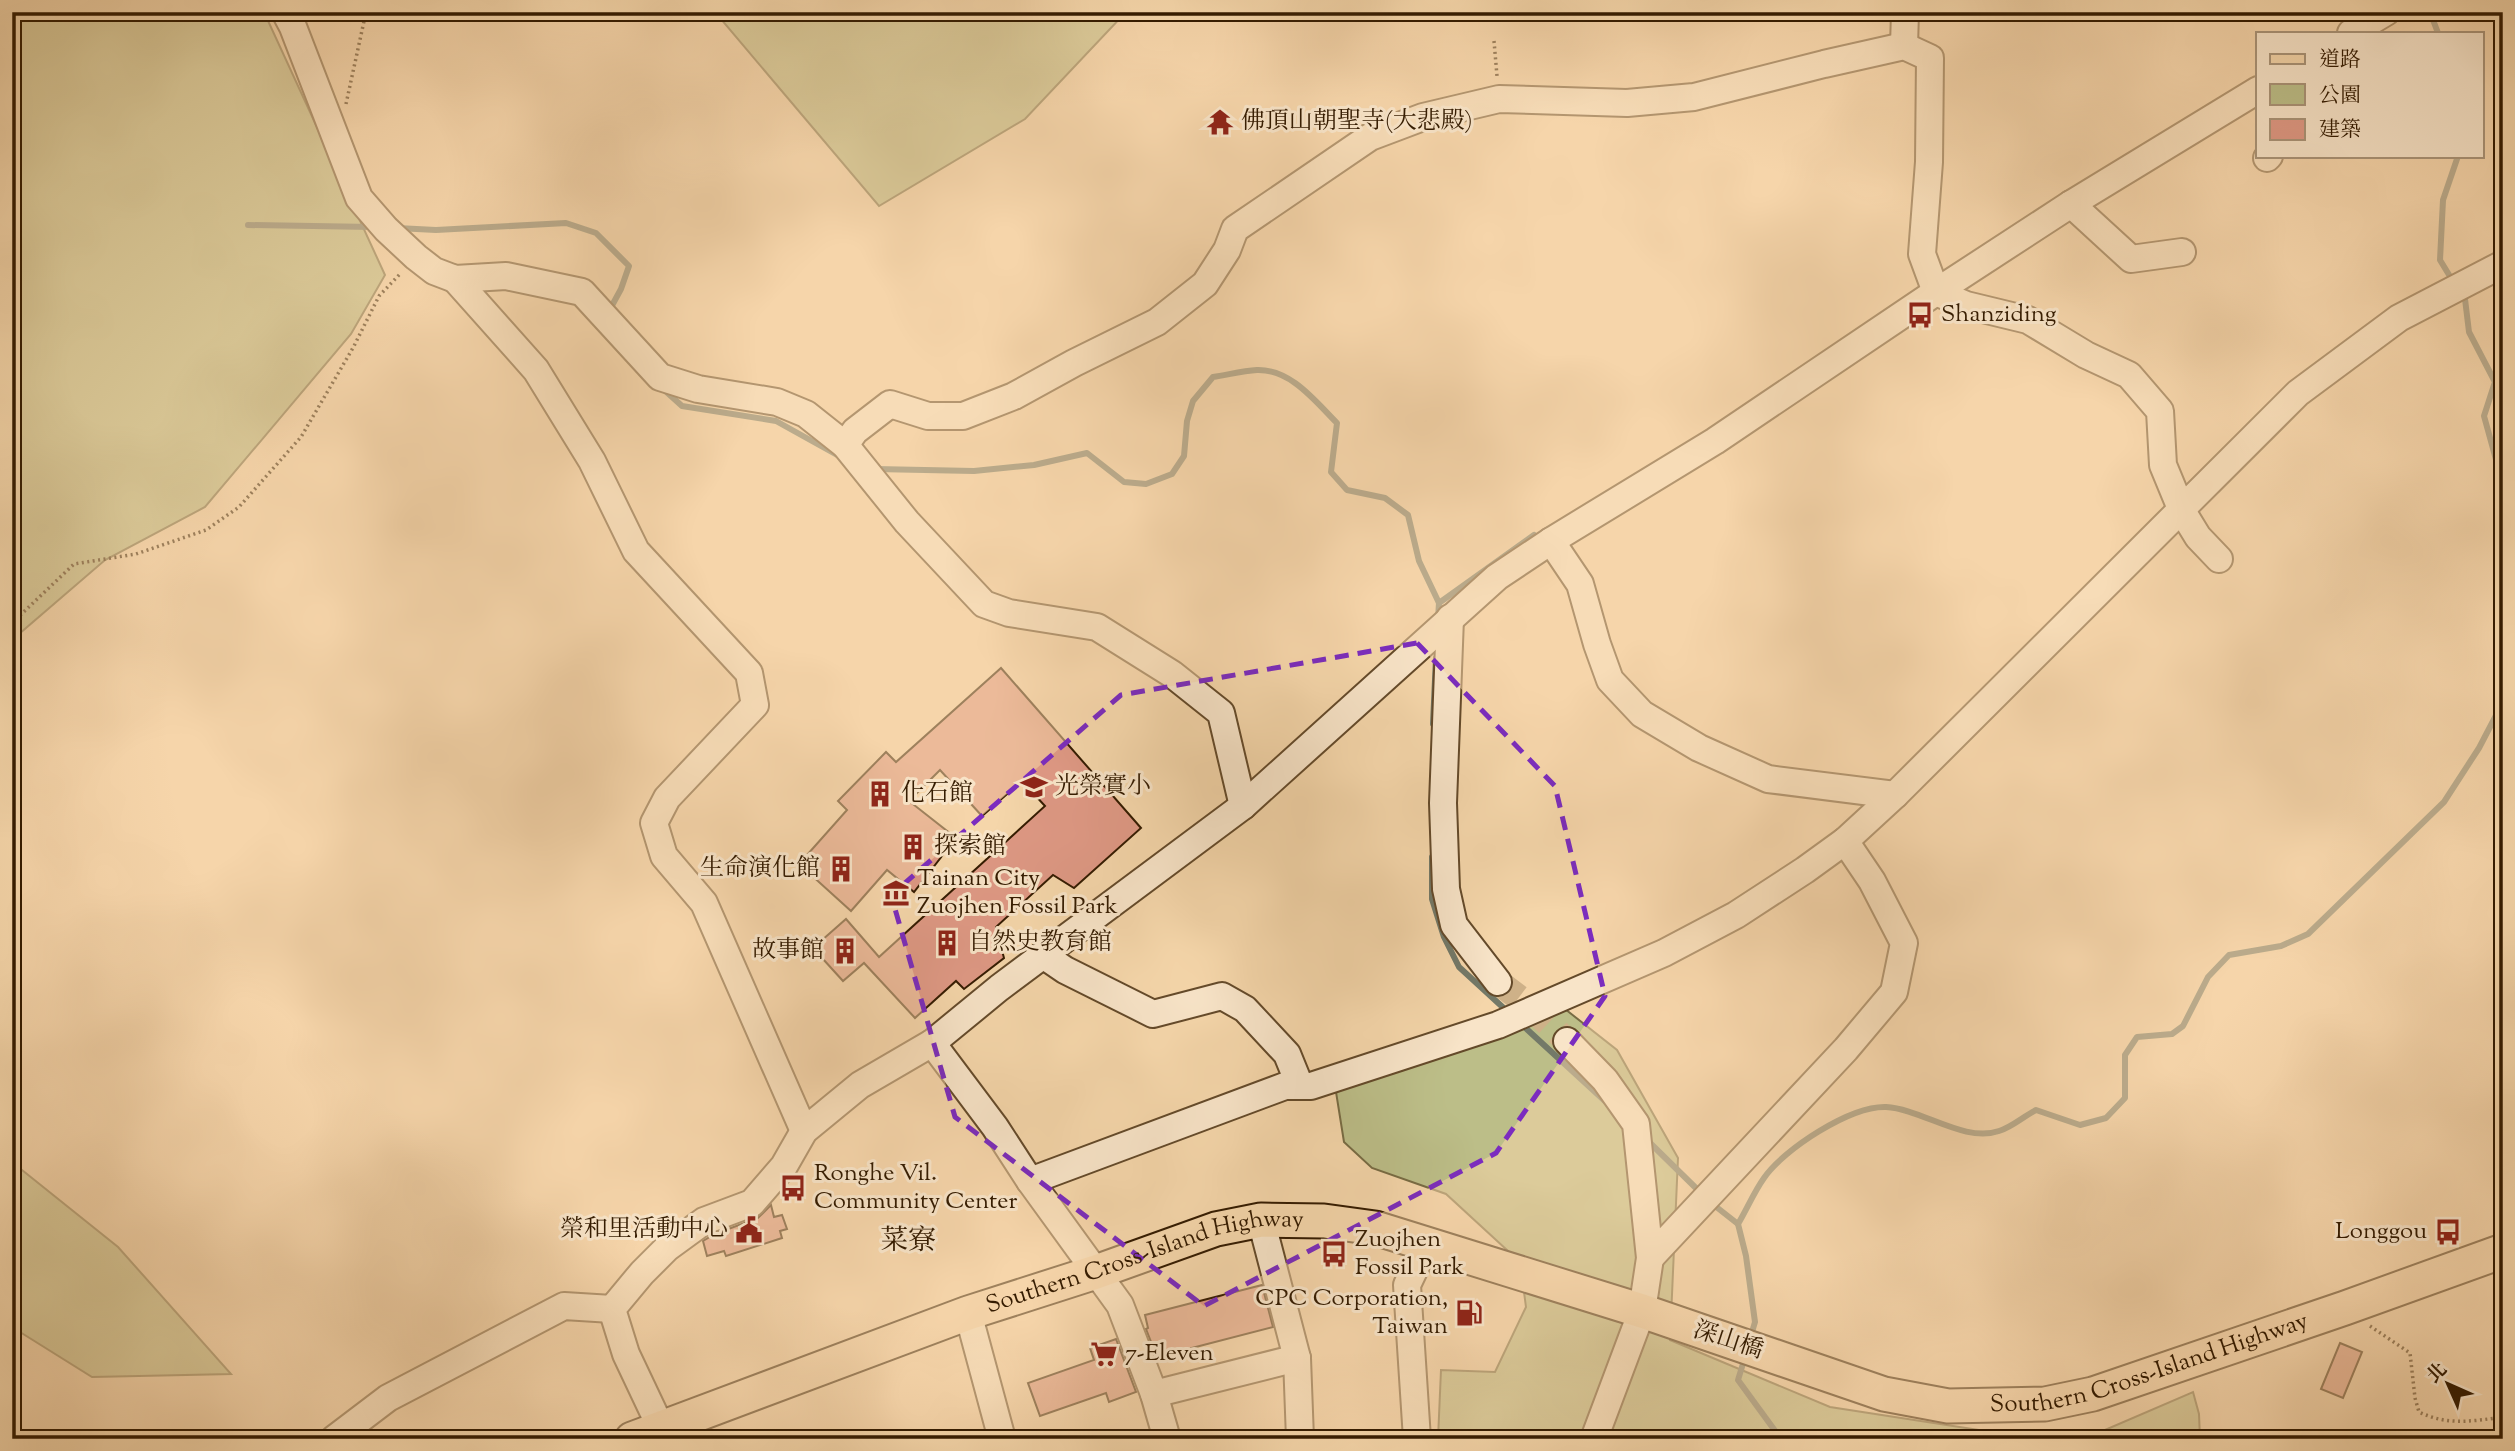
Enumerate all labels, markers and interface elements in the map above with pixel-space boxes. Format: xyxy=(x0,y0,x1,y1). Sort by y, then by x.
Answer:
legend xyxy=(2256,32,2484,158)
text: 道路 xyxy=(2319,46,2361,76)
text: 公園 xyxy=(2319,82,2361,112)
place label: 佛頂山朝聖寺(大悲殿) xyxy=(1241,105,1473,139)
temple icon: 佛頂山朝聖寺(大悲殿) xyxy=(1205,107,1235,137)
text: 建築 xyxy=(2319,116,2361,146)
place label: Shanziding xyxy=(1941,298,2057,332)
bus stop icon: Shanziding xyxy=(1905,300,1935,330)
place label: 光榮實小 xyxy=(1055,770,1151,804)
school or university icon: 光榮實小 xyxy=(1019,772,1049,802)
place label: 化石館 xyxy=(901,777,973,811)
building icon: 化石館 xyxy=(865,779,895,809)
place label: 探索館 xyxy=(934,830,1006,864)
building icon: 探索館 xyxy=(898,832,928,862)
place label: 生命演化館 xyxy=(700,852,820,886)
building icon: 生命演化館 xyxy=(826,854,856,884)
place label: Tainan City Zuojhen Fossil Park xyxy=(917,862,1118,924)
museum icon: Tainan City Zuojhen Fossil Park xyxy=(881,878,911,908)
place label: 自然史教育館 xyxy=(968,926,1112,960)
building icon: 自然史教育館 xyxy=(932,928,962,958)
place label: 故事館 xyxy=(752,934,824,968)
building icon: 故事館 xyxy=(830,936,860,966)
place label: Ronghe Vil. Community Center xyxy=(814,1157,1017,1219)
bus stop icon: Ronghe Vil. Community Center xyxy=(778,1173,808,1203)
street label: Southern Cross-Island Highway xyxy=(982,1203,1304,1323)
place label: 榮和里活動中心 xyxy=(560,1213,728,1247)
public building icon: 榮和里活動中心 xyxy=(734,1215,764,1245)
place label: Longgou xyxy=(2335,1215,2427,1249)
bus stop icon: Longgou xyxy=(2433,1217,2463,1247)
district label: 菜寮 xyxy=(880,1222,936,1262)
place label: Zuojhen Fossil Park xyxy=(1355,1223,1464,1285)
bus stop icon: Zuojhen Fossil Park xyxy=(1319,1239,1349,1269)
place label: CPC Corporation, Taiwan xyxy=(1255,1282,1448,1344)
fuel station icon: CPC Corporation, Taiwan xyxy=(1454,1298,1484,1328)
street label: Southern Cross-Island Highway xyxy=(1990,1305,2313,1422)
street label: 深山橋 xyxy=(1689,1314,1767,1368)
place label: 7-Eleven xyxy=(1125,1337,1214,1371)
supermarket icon: 7-Eleven xyxy=(1089,1339,1119,1369)
north arrow xyxy=(2414,1350,2484,1420)
text: 北 xyxy=(2421,1357,2454,1390)

